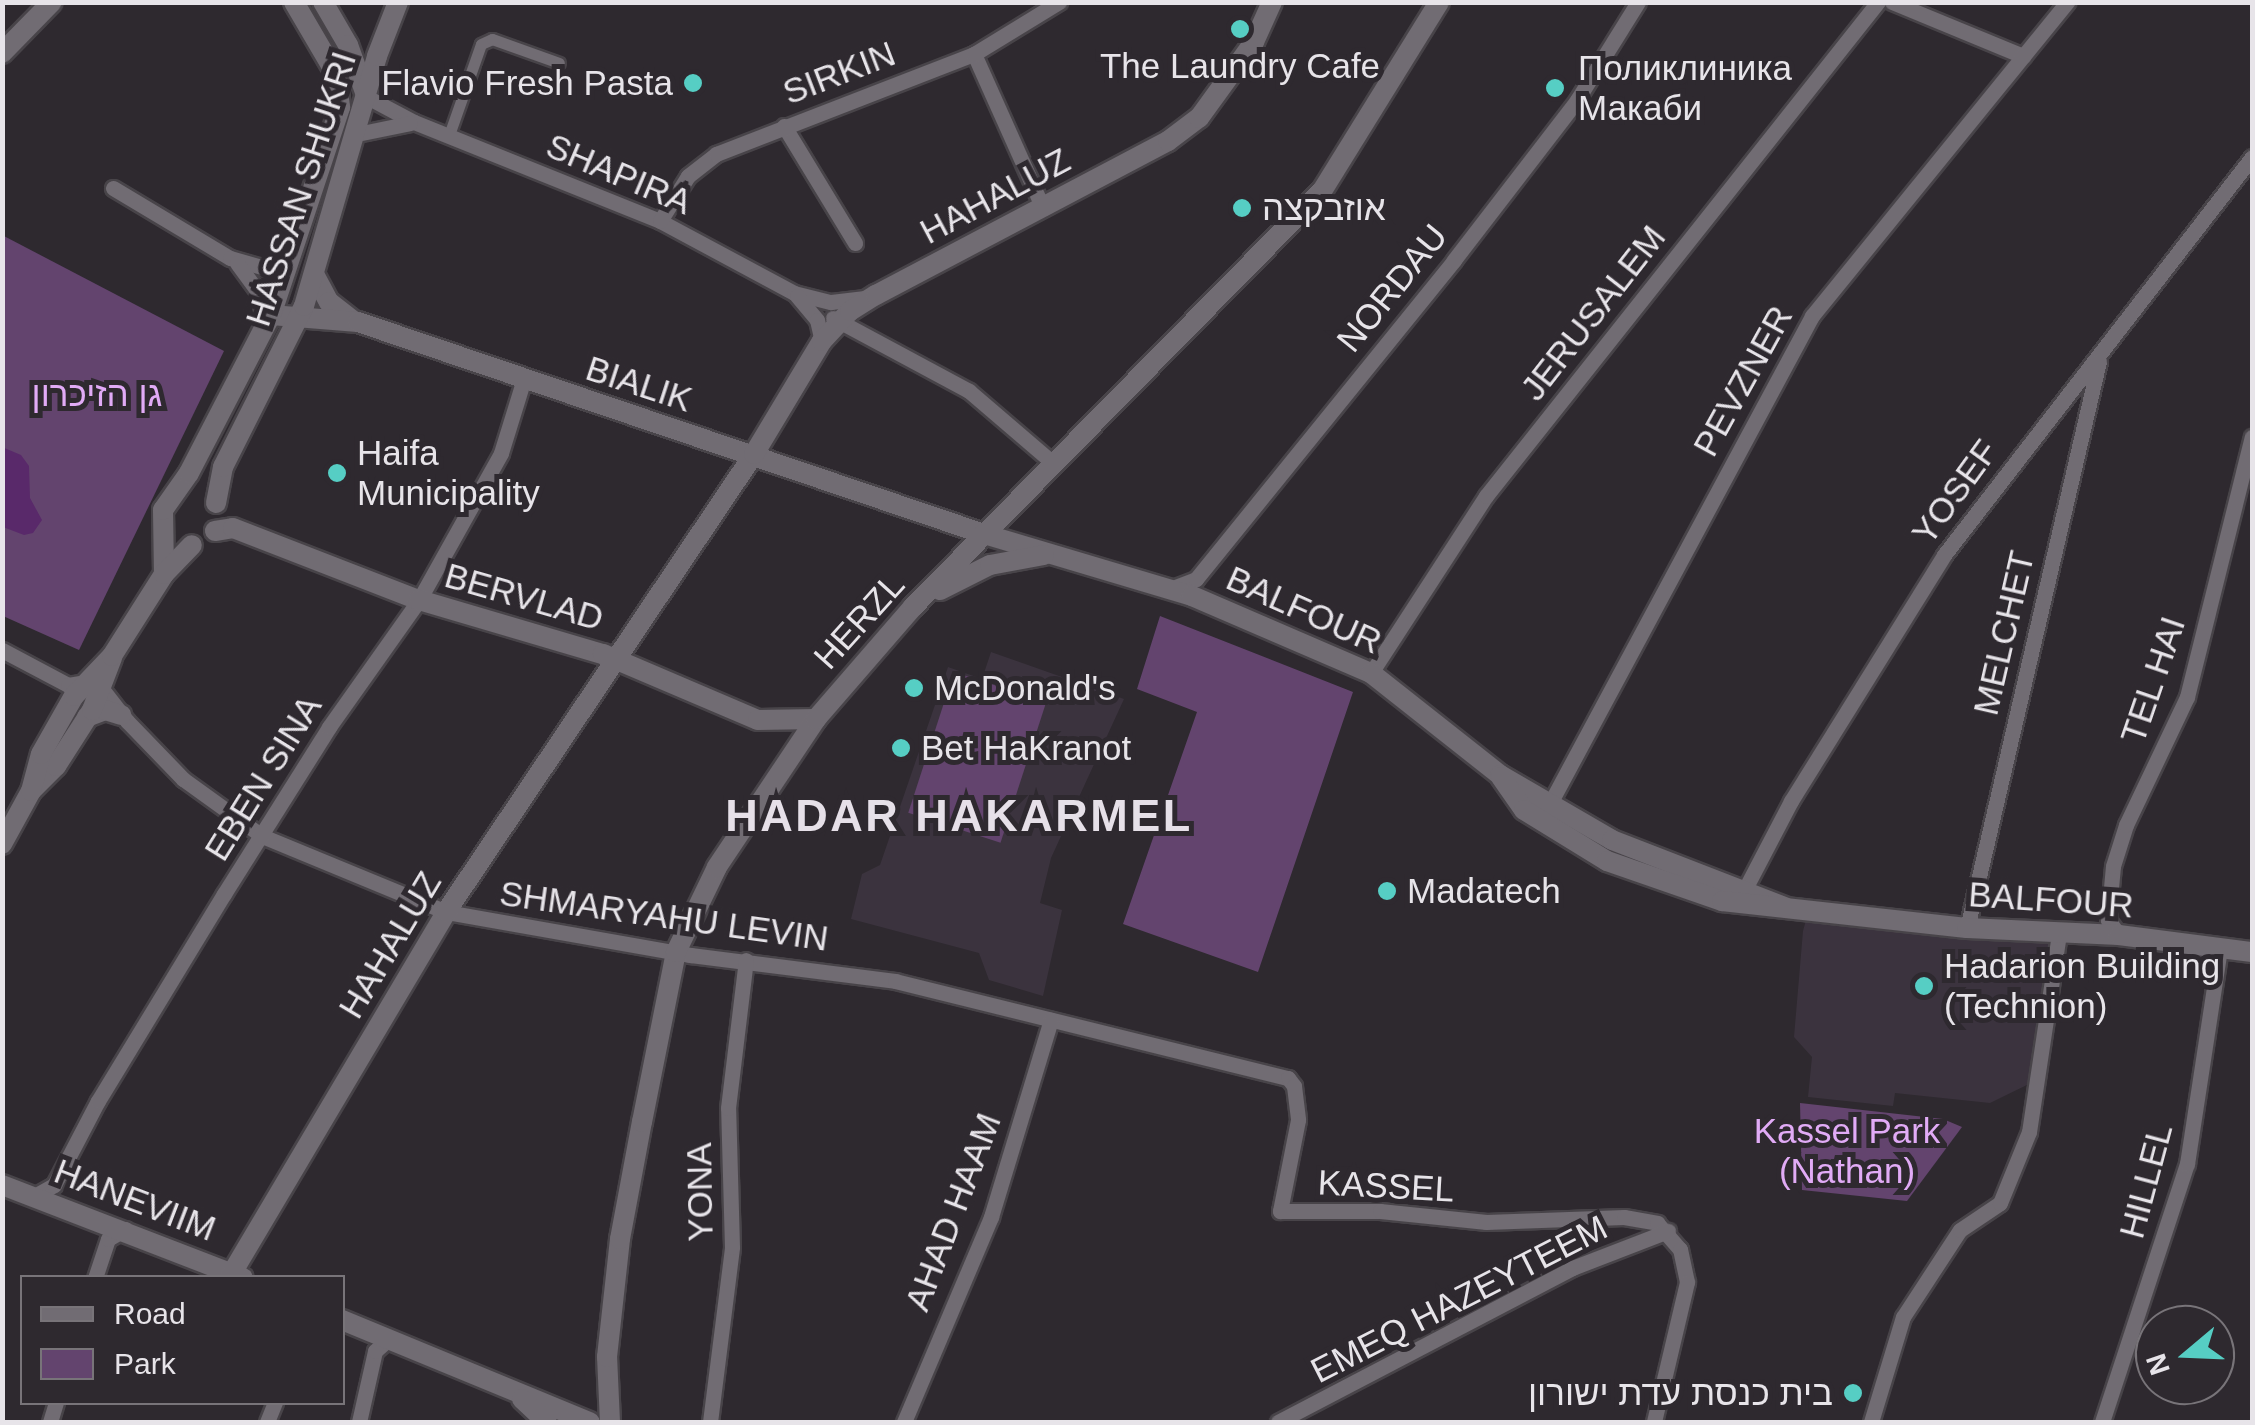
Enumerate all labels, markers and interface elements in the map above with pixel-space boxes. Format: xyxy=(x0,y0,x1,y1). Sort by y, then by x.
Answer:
marker: The Laundry Cafe xyxy=(1229,18,1251,40)
street label: SIRKIN xyxy=(777,32,901,114)
place label: The Laundry Cafe xyxy=(1100,45,1380,87)
street label: HASSAN SHUKRI xyxy=(237,47,365,331)
place label: Поликлиника Макаби xyxy=(1578,47,1792,129)
place label: Flavio Fresh Pasta xyxy=(381,62,673,104)
marker: Flavio Fresh Pasta xyxy=(682,72,704,94)
marker: Поликлиника Макаби xyxy=(1542,75,1568,101)
street label: SHAPIRA xyxy=(540,125,698,223)
street label: HAHALUZ xyxy=(913,139,1077,253)
place label: אוזבקצה xyxy=(1262,187,1386,229)
marker: אוזבקצה xyxy=(1231,197,1253,219)
street label: NORDAU xyxy=(1328,216,1456,360)
street label: JERUSALEM xyxy=(1512,217,1674,409)
street label: PEVZNER xyxy=(1685,299,1801,463)
street label: BIALIK xyxy=(581,347,697,421)
park label: גן הזיכרון xyxy=(32,373,162,415)
place label: Haifa Municipality xyxy=(357,432,540,514)
street label: YOSEF xyxy=(1903,432,2007,552)
marker: Haifa Municipality xyxy=(326,462,348,484)
street label: MELCHET xyxy=(1965,547,2043,719)
street label: BERVLAD xyxy=(440,554,608,640)
street label: BALFOUR xyxy=(1220,557,1388,663)
street label: HERZL xyxy=(805,564,913,678)
street label: TEL HAI xyxy=(2112,611,2194,749)
place label: McDonald's xyxy=(934,667,1116,709)
marker: McDonald's xyxy=(903,677,925,699)
street label: EBEN SINA xyxy=(196,688,330,868)
place label: Bet HaKranot xyxy=(921,727,1131,769)
marker: Bet HaKranot xyxy=(890,737,912,759)
district label: HADAR HAKARMEL xyxy=(725,789,1193,843)
street label: HAHALUZ xyxy=(330,864,450,1026)
place label: Madatech xyxy=(1407,870,1561,912)
street label: SHMARYAHU LEVIN xyxy=(497,872,831,960)
street label: BALFOUR xyxy=(1967,873,2135,927)
marker: Madatech xyxy=(1376,880,1398,902)
place label: Hadarion Building (Technion) xyxy=(1944,945,2220,1027)
marker: Hadarion Building (Technion) xyxy=(1913,975,1935,997)
street label: AHAD HAAM xyxy=(896,1107,1010,1317)
park label: Kassel Park (Nathan) xyxy=(1754,1110,1940,1192)
street label: HILLEL xyxy=(2111,1119,2181,1243)
street label: YONA xyxy=(678,1142,722,1242)
street label: HANEVIIM xyxy=(48,1150,222,1250)
street label: KASSEL xyxy=(1317,1161,1455,1211)
street label: EMEQ HAZEYTEEM xyxy=(1304,1206,1614,1392)
legend xyxy=(20,1275,345,1405)
text: Road xyxy=(114,1297,186,1330)
north arrow xyxy=(2135,1305,2235,1405)
text: Park xyxy=(114,1347,176,1380)
text: N xyxy=(2140,1350,2176,1379)
place label: בית כנסת עדת ישורון xyxy=(1528,1372,1833,1414)
marker: בית כנסת עדת ישורון xyxy=(1842,1382,1864,1404)

